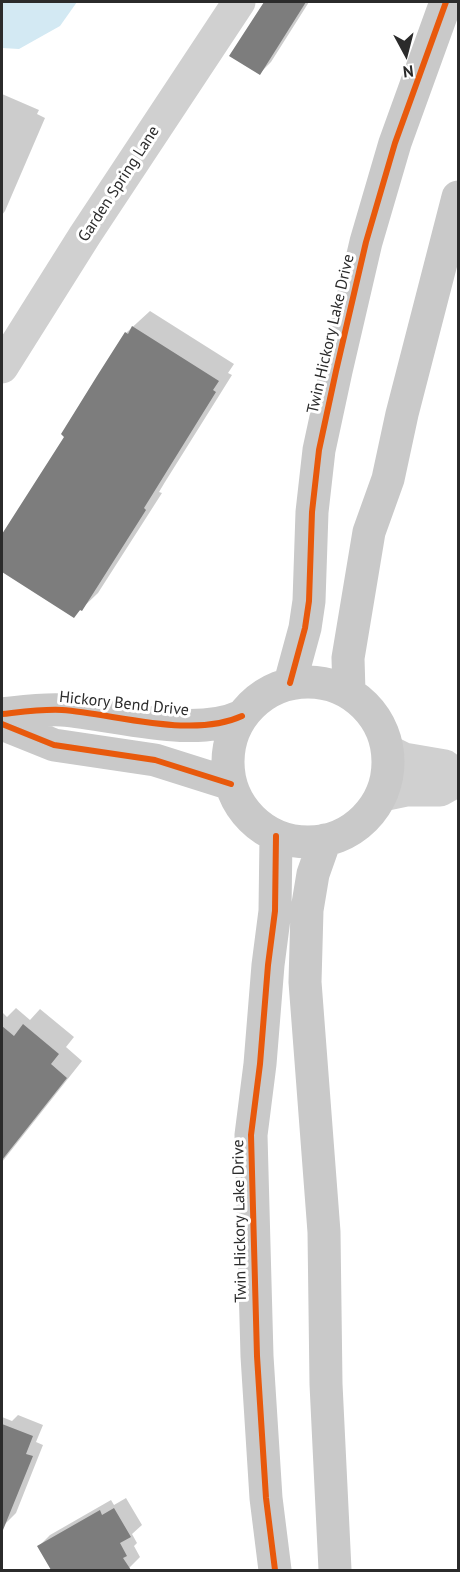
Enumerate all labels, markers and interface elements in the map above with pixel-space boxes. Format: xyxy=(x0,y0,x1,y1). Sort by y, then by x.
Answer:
north arrow xyxy=(376,24,436,84)
text: N xyxy=(402,61,415,82)
street label: Garden Spring Lane xyxy=(74,123,164,245)
street label: Twin Hickory Lake Drive xyxy=(303,252,359,416)
street label: Hickory Bend Drive xyxy=(58,688,190,720)
street label: Twin Hickory Lake Drive xyxy=(229,1139,251,1303)

